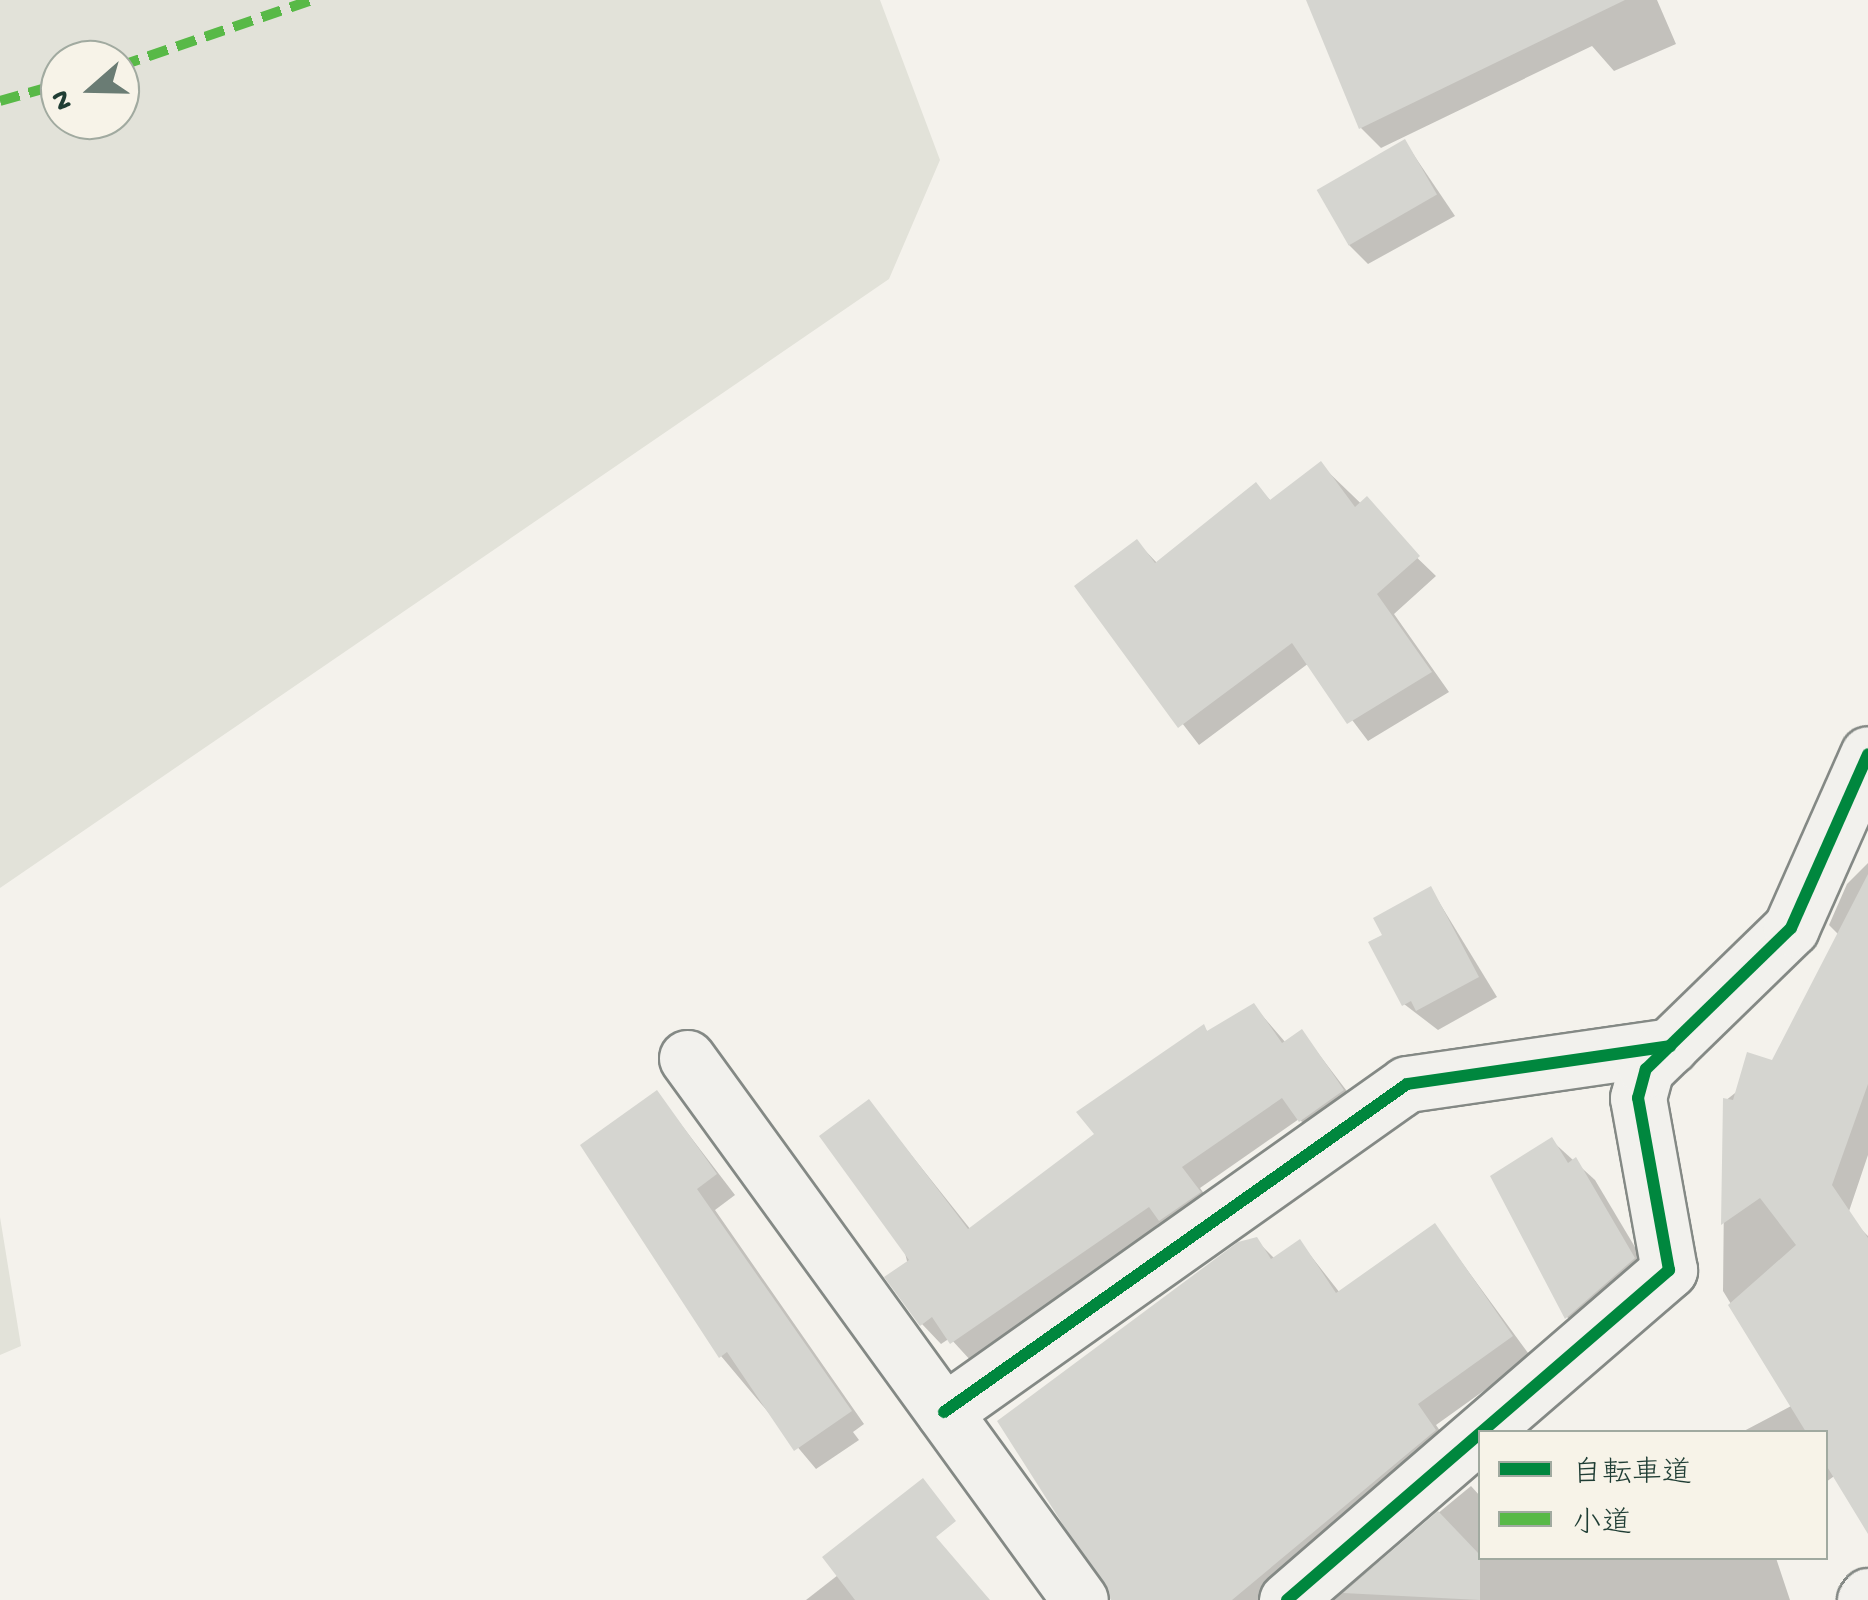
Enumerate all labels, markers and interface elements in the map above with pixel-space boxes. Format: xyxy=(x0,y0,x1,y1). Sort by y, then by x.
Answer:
north arrow xyxy=(40,40,140,140)
text: N xyxy=(45,86,82,114)
legend xyxy=(1478,1430,1828,1560)
text: 自転車道 xyxy=(1572,1458,1692,1493)
text: 小道 xyxy=(1572,1508,1632,1543)

